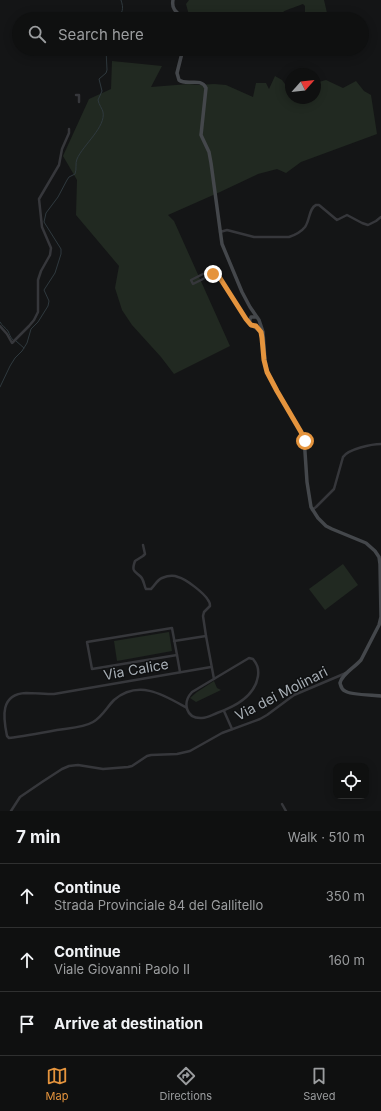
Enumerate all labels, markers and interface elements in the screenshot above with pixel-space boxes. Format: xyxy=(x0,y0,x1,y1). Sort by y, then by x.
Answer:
search box xyxy=(12,12,369,56)
icon: search xyxy=(26,23,48,45)
text: Search here xyxy=(58,25,144,44)
north arrow xyxy=(285,68,321,104)
route end xyxy=(204,265,222,283)
route start xyxy=(296,432,314,450)
street label: Via Calice xyxy=(102,655,170,683)
street label: Via dei Molinari xyxy=(232,662,330,724)
map controls xyxy=(333,763,369,799)
button: locate xyxy=(333,763,369,799)
text: 7 min xyxy=(16,827,61,847)
text: Walk · 510 m xyxy=(288,829,365,845)
text: Continue xyxy=(54,878,121,897)
icon: ahead xyxy=(16,885,38,907)
text: 350 m xyxy=(326,888,365,904)
text: Strada Provinciale 84 del Gallitello xyxy=(54,897,263,913)
text: Continue xyxy=(54,942,121,961)
icon: ahead xyxy=(16,949,38,971)
text: 160 m xyxy=(328,952,365,968)
text: Viale Giovanni Paolo II xyxy=(54,961,190,977)
icon: arrive xyxy=(16,1013,38,1035)
text: Arrive at destination xyxy=(54,1014,203,1033)
tab: Map xyxy=(46,1065,68,1103)
tab: Directions xyxy=(160,1065,212,1103)
tab: Saved xyxy=(303,1065,335,1103)

